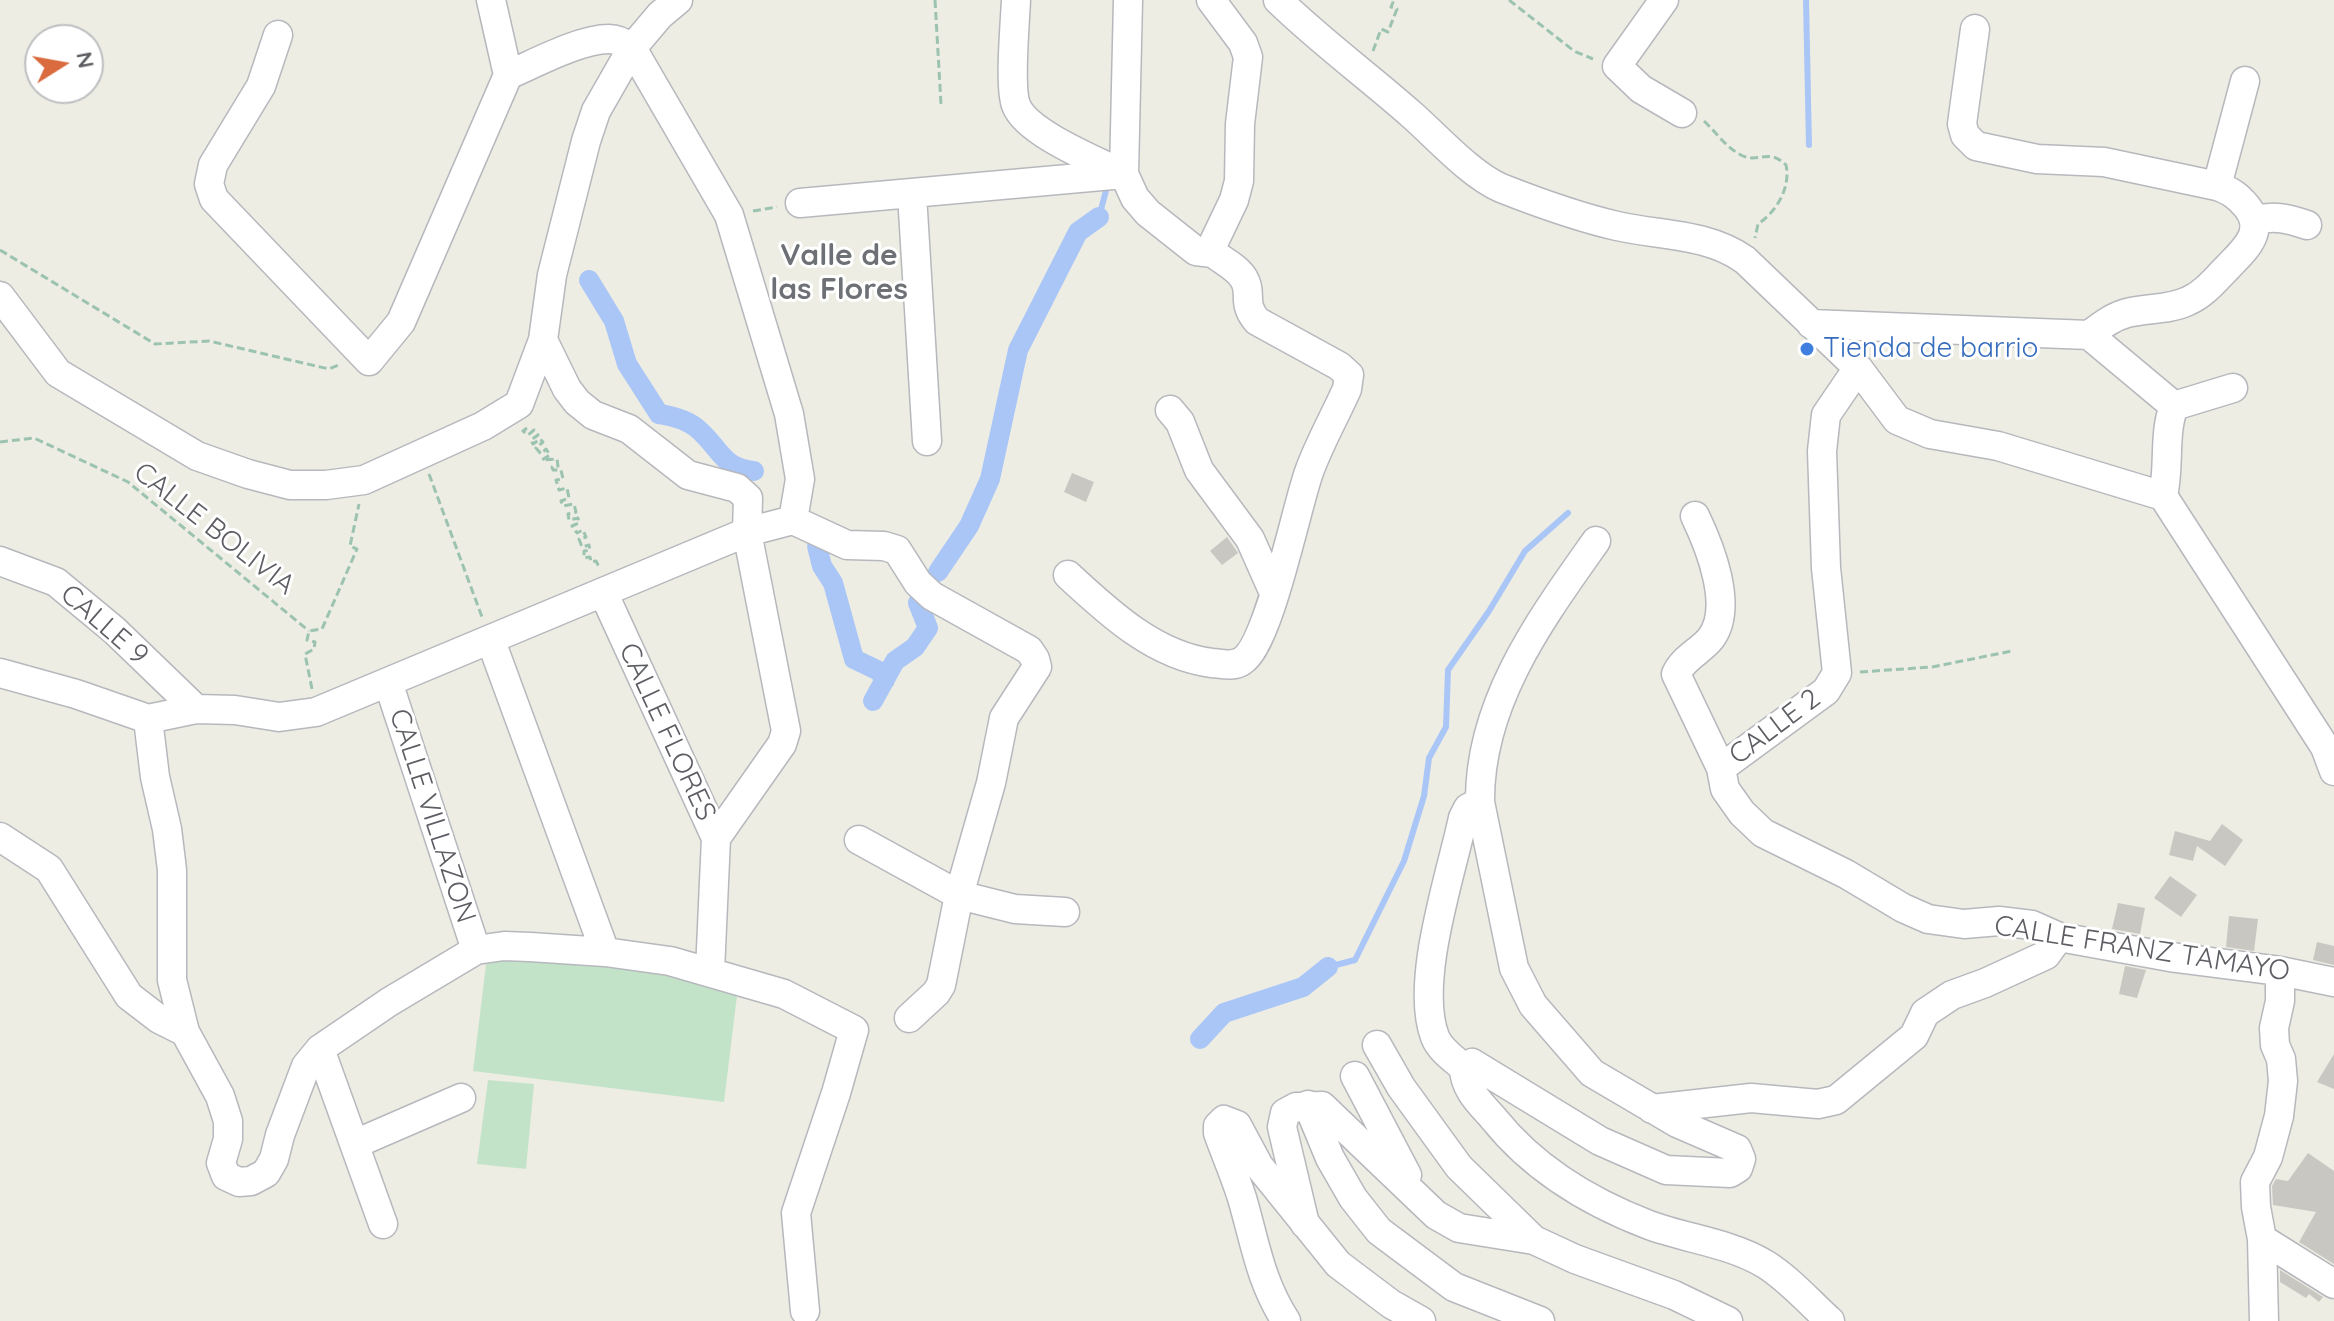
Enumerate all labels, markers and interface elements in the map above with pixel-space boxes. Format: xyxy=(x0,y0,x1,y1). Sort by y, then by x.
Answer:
north arrow xyxy=(24,24,104,104)
text: N xyxy=(70,49,101,70)
district label: Valle de las Flores xyxy=(770,238,908,308)
place label: Tienda de barrio xyxy=(1823,332,2038,366)
marker: Tienda de barrio xyxy=(1798,340,1816,358)
street label: CALLE BOLIVIA xyxy=(127,456,301,602)
street label: CALLE 9 xyxy=(53,578,155,672)
street label: CALLE FLORES xyxy=(611,638,723,826)
street label: CALLE 2 xyxy=(1723,682,1827,772)
street label: CALLE VILLAZON xyxy=(382,705,482,927)
street label: CALLE FRANZ TAMAYO xyxy=(1992,909,2292,989)

